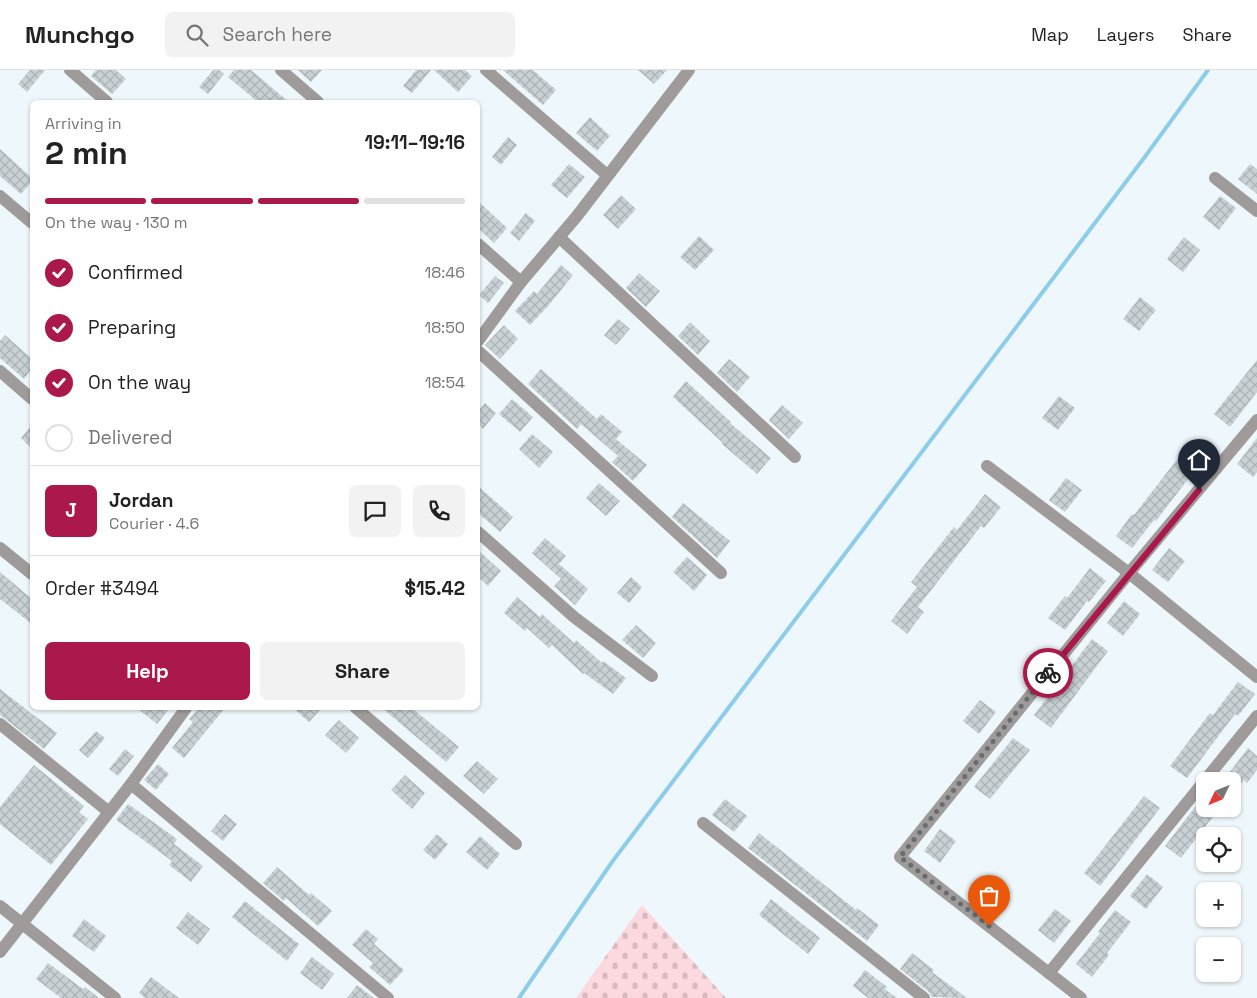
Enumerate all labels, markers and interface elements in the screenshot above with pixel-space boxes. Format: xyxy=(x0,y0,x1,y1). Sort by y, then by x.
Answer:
search box xyxy=(165,12,515,57)
text: Munchgo xyxy=(25,19,135,50)
icon: search xyxy=(183,21,211,49)
text: Search here xyxy=(223,22,332,47)
text: Map xyxy=(1031,23,1069,46)
text: Layers xyxy=(1097,23,1154,46)
text: Share xyxy=(1182,23,1232,46)
text: Arriving in xyxy=(45,113,122,134)
text: 19:11–19:16 xyxy=(364,130,465,155)
text: 2 min xyxy=(45,133,128,173)
text: On the way · 130 m xyxy=(45,212,188,233)
icon: check xyxy=(45,259,73,287)
text: Confirmed xyxy=(88,260,183,285)
text: 18:46 xyxy=(425,262,465,283)
icon: check xyxy=(45,314,73,342)
text: Preparing xyxy=(88,315,176,340)
text: 18:50 xyxy=(424,317,465,338)
icon: check xyxy=(45,369,73,397)
text: On the way xyxy=(88,370,191,395)
text: 18:54 xyxy=(425,372,465,393)
text: Delivered xyxy=(88,425,173,450)
pin xyxy=(1178,439,1220,490)
icon: home xyxy=(1185,446,1213,474)
button: chat xyxy=(349,485,401,537)
button: phone xyxy=(413,485,465,537)
text: Jordan xyxy=(109,488,174,513)
text: J xyxy=(65,498,77,523)
text: Courier · 4.6 xyxy=(109,513,199,534)
text: Order #3494 xyxy=(45,576,159,601)
text: $15.42 xyxy=(404,576,465,601)
button: Help xyxy=(45,642,250,700)
button: Share xyxy=(260,642,465,700)
courier xyxy=(1023,648,1073,698)
icon: bike xyxy=(1034,659,1062,687)
north arrow xyxy=(1196,772,1241,818)
map controls xyxy=(1196,772,1241,982)
button: locate xyxy=(1196,827,1241,872)
pin xyxy=(968,875,1010,926)
icon: bag xyxy=(975,882,1003,910)
button: + xyxy=(1196,882,1241,927)
button: − xyxy=(1196,937,1241,982)

